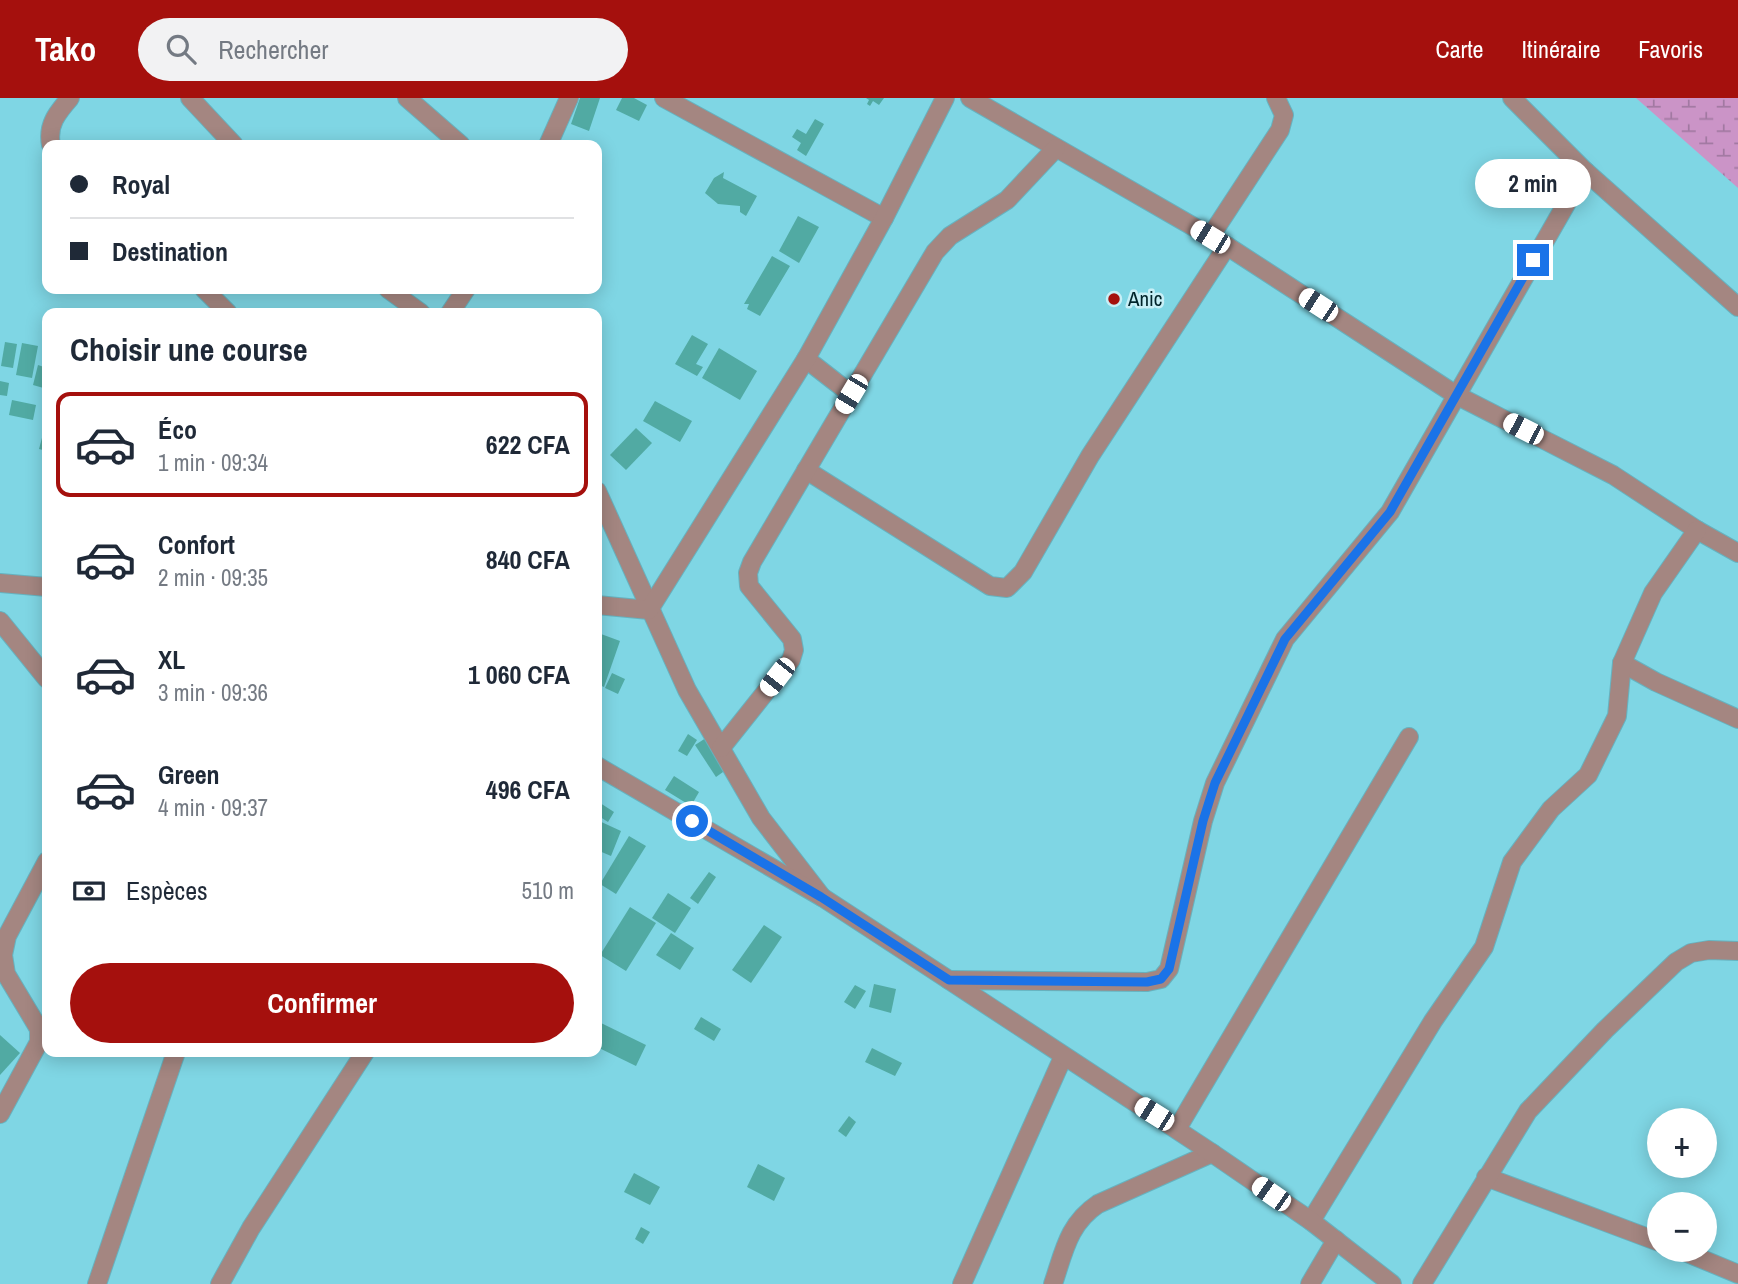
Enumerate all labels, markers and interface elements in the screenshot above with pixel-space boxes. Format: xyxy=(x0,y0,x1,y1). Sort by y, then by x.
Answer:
search box xyxy=(138,18,628,81)
text: Tako xyxy=(35,27,96,71)
icon: search xyxy=(162,30,200,68)
text: Rechercher xyxy=(218,32,328,67)
text: Carte xyxy=(1435,33,1484,65)
text: Itinéraire xyxy=(1522,33,1600,65)
text: Favoris xyxy=(1638,33,1703,65)
callout: 2 min xyxy=(1475,158,1591,208)
text: Royal xyxy=(112,167,170,202)
text: 2 min xyxy=(1508,168,1558,199)
car xyxy=(1187,217,1234,257)
text: Destination xyxy=(112,234,228,269)
route end xyxy=(1517,244,1549,276)
place label: Anic xyxy=(1127,284,1162,313)
car xyxy=(1295,285,1342,325)
marker: Anic xyxy=(1106,291,1122,307)
text: Choisir une course xyxy=(70,328,308,371)
car xyxy=(832,371,871,417)
car xyxy=(1500,410,1547,448)
text: Éco xyxy=(158,412,197,447)
icon: car xyxy=(74,413,137,476)
text: 622 CFA xyxy=(486,427,570,462)
text: 1 min · 09:34 xyxy=(158,447,268,478)
text: Confort xyxy=(158,527,235,562)
icon: car xyxy=(74,528,137,591)
text: 840 CFA xyxy=(486,542,570,577)
text: 2 min · 09:35 xyxy=(158,562,268,593)
text: XL xyxy=(158,642,185,677)
icon: car xyxy=(74,643,137,706)
car xyxy=(756,654,799,700)
text: 1 060 CFA xyxy=(468,657,570,692)
text: 3 min · 09:36 xyxy=(158,677,268,708)
text: Green xyxy=(158,757,220,792)
icon: car xyxy=(74,758,137,821)
text: 496 CFA xyxy=(486,772,570,807)
text: 4 min · 09:37 xyxy=(158,792,268,823)
route start xyxy=(676,805,708,837)
icon: cash xyxy=(70,872,108,910)
text: Espèces xyxy=(126,873,208,908)
text: 510 m xyxy=(522,875,574,906)
button: Confirmer xyxy=(70,963,574,1043)
car xyxy=(1131,1094,1178,1134)
map controls xyxy=(1647,1108,1717,1262)
button: + xyxy=(1647,1108,1717,1178)
car xyxy=(1248,1173,1295,1215)
button: − xyxy=(1647,1192,1717,1262)

